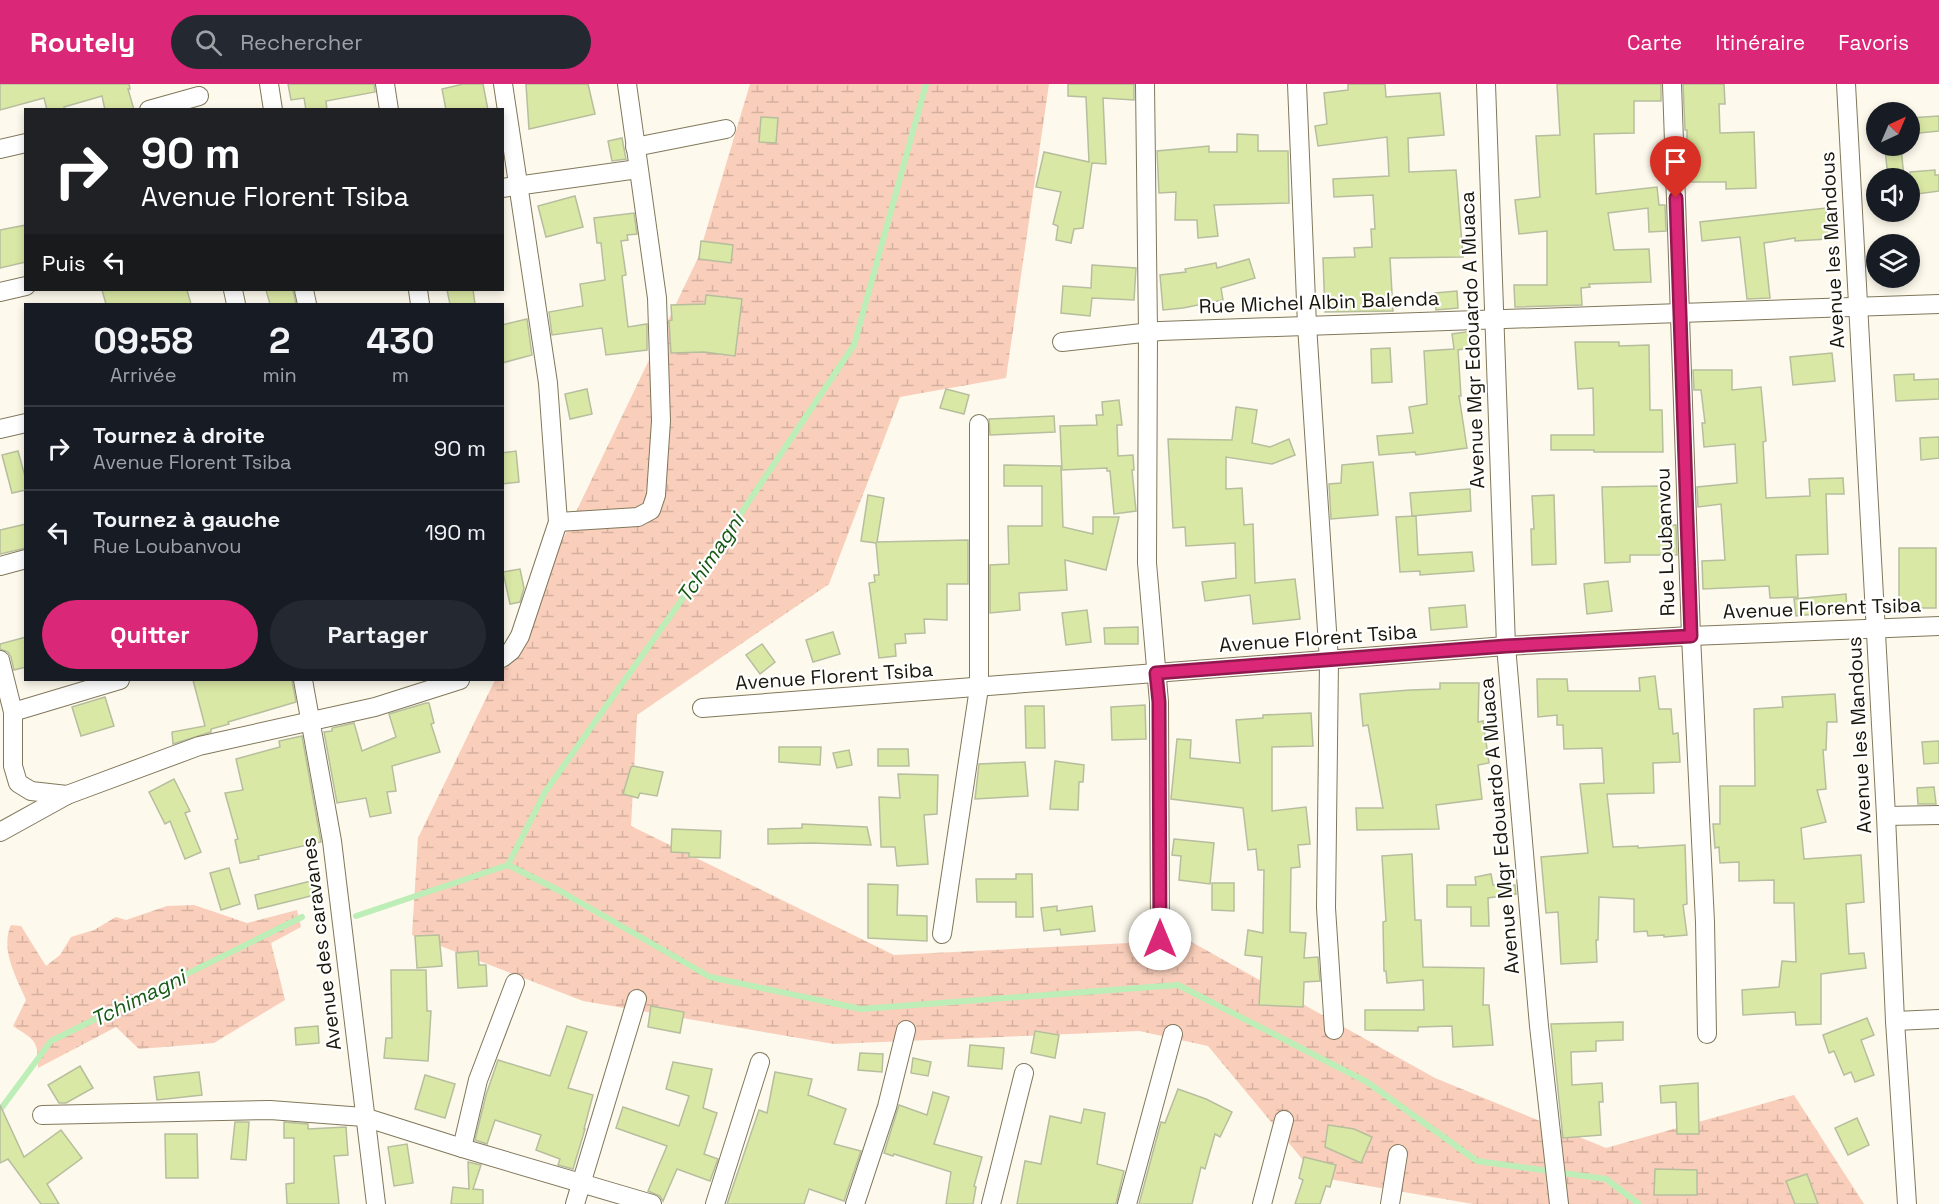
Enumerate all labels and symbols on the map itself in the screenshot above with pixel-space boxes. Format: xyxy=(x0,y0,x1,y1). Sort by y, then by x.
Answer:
north arrow xyxy=(1866,102,1920,156)
pin xyxy=(1650,136,1701,198)
street label: Avenue les Mandous xyxy=(1814,151,1850,349)
street label: Avenue Mgr Edouardo A Muaca xyxy=(1454,191,1490,489)
street label: Rue Michel Albin Balenda xyxy=(1198,285,1440,319)
street label: Rue Loubanvou xyxy=(1649,467,1681,617)
water label: Tchimagni xyxy=(670,506,751,608)
street label: Avenue Florent Tsiba xyxy=(1722,592,1922,624)
street label: Avenue Florent Tsiba xyxy=(1218,618,1418,658)
street label: Avenue les Mandous xyxy=(1841,636,1877,834)
street label: Avenue Florent Tsiba xyxy=(734,656,934,696)
street label: Avenue Mgr Edouardo A Muaca xyxy=(1473,677,1525,975)
street label: Avenue des caravanes xyxy=(295,836,347,1052)
position arrow xyxy=(1128,907,1192,971)
water label: Tchimagni xyxy=(86,962,192,1033)

